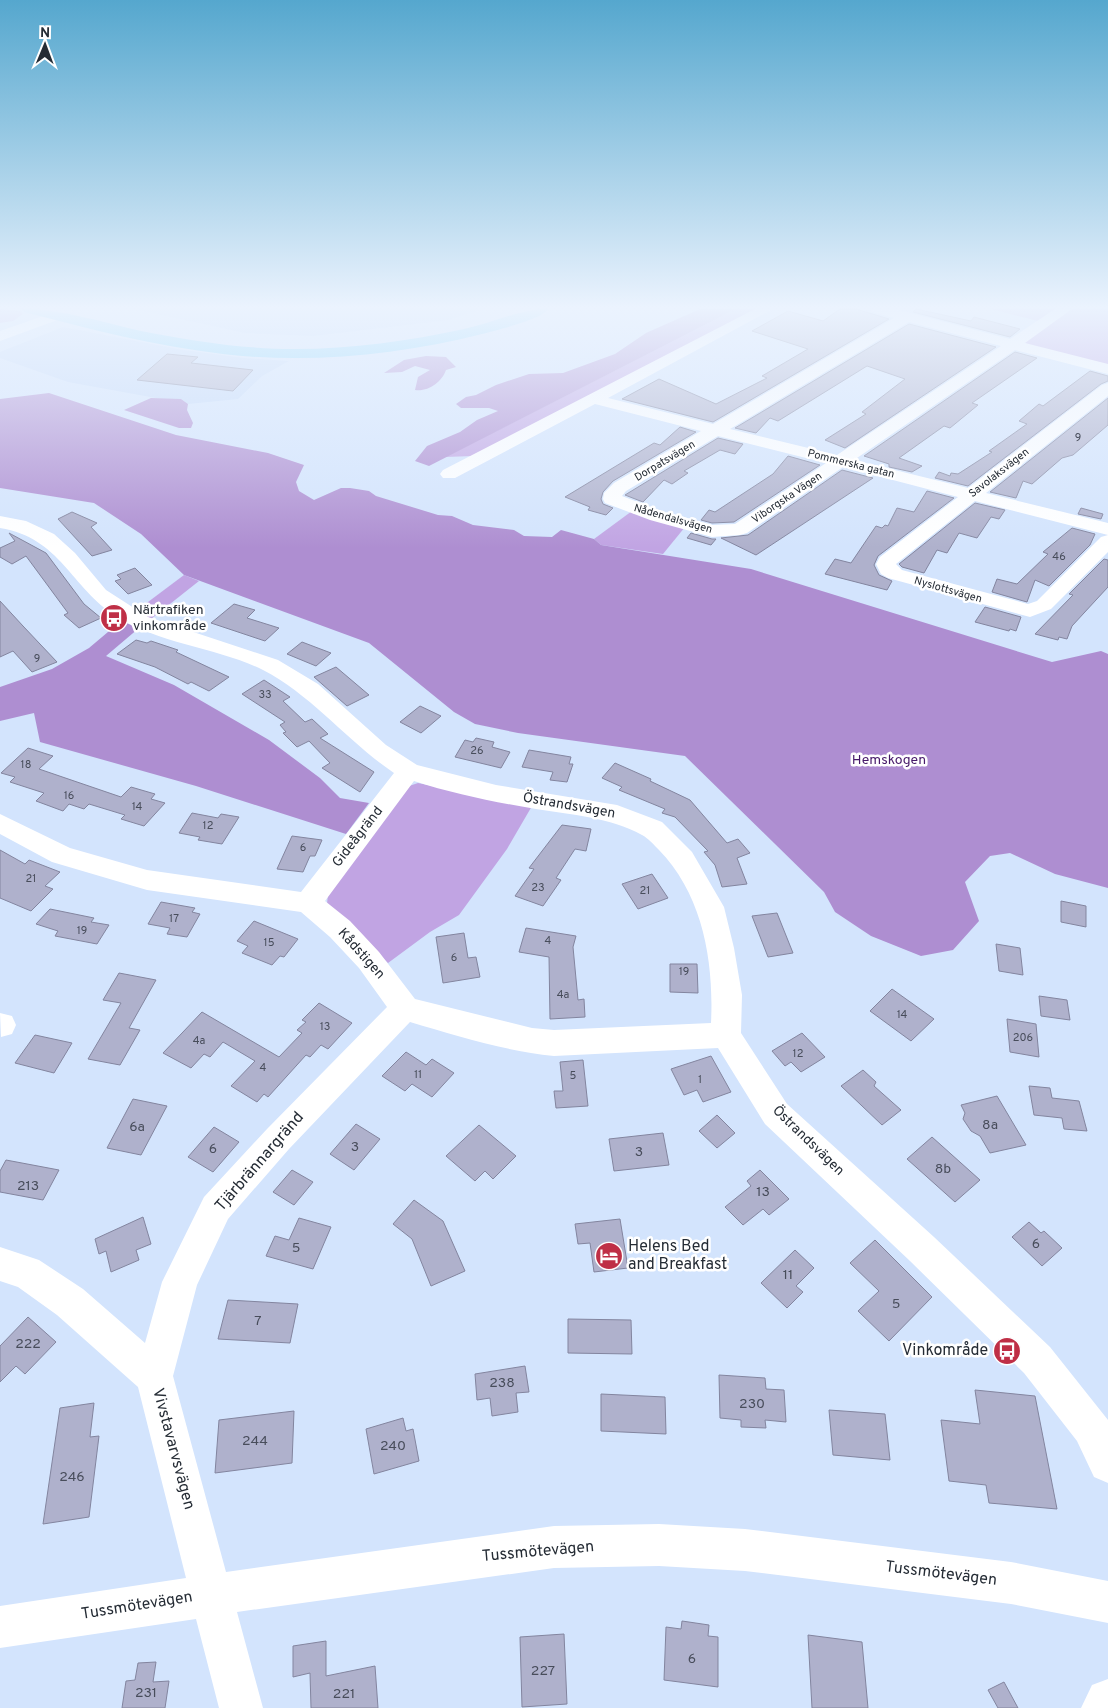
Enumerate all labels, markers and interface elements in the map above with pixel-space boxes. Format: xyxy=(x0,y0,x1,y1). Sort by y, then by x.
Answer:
north arrow xyxy=(20,20,70,70)
text: N xyxy=(40,25,50,42)
house number: 9 xyxy=(1075,431,1081,445)
street label: Dorpatsvägen xyxy=(632,437,698,485)
street label: Savolaksvägen xyxy=(966,445,1032,501)
street label: Pommerska gatan xyxy=(806,446,896,482)
street label: Viborgska Vägen xyxy=(749,469,825,527)
street label: Nådendalsvägen xyxy=(632,501,714,537)
house number: 46 xyxy=(1052,550,1066,564)
street label: Nyslottsvägen xyxy=(912,574,984,606)
place label: Närtrafiken vinkområde xyxy=(133,602,206,635)
bus stop icon: Närtrafiken vinkområde xyxy=(99,603,129,633)
house number: 9 xyxy=(34,652,40,666)
house number: 33 xyxy=(258,688,272,702)
house number: 26 xyxy=(470,744,484,758)
park label: Hemskogen xyxy=(852,752,926,769)
house number: 18 xyxy=(21,758,31,772)
house number: 16 xyxy=(64,789,74,803)
street label: Östrandsvägen xyxy=(521,789,617,822)
house number: 14 xyxy=(132,800,143,814)
street label: Gideågränd xyxy=(329,803,387,871)
house number: 12 xyxy=(203,819,213,833)
house number: 6 xyxy=(300,841,306,855)
house number: 21 xyxy=(26,872,36,886)
house number: 23 xyxy=(531,881,545,895)
house number: 21 xyxy=(640,884,650,898)
house number: 17 xyxy=(169,912,179,926)
house number: 19 xyxy=(77,924,87,938)
street label: Kådstigen xyxy=(334,925,388,983)
house number: 4 xyxy=(545,934,552,948)
house number: 15 xyxy=(264,936,275,950)
house number: 6 xyxy=(451,951,457,965)
house number: 19 xyxy=(679,965,689,979)
house number: 4a xyxy=(557,988,570,1002)
house number: 14 xyxy=(897,1008,908,1022)
house number: 13 xyxy=(320,1020,330,1034)
house number: 206 xyxy=(1013,1031,1033,1045)
house number: 4a xyxy=(193,1034,206,1048)
house number: 12 xyxy=(793,1047,803,1061)
house number: 4 xyxy=(260,1061,267,1075)
house number: 11 xyxy=(414,1068,422,1082)
house number: 5 xyxy=(570,1069,577,1083)
house number: 1 xyxy=(698,1073,702,1087)
street label: Östrandsvägen xyxy=(768,1102,848,1180)
street label: Tjärbrännargränd xyxy=(211,1108,309,1216)
house number: 8a xyxy=(982,1117,998,1134)
house number: 6a xyxy=(129,1119,145,1136)
house number: 3 xyxy=(351,1139,359,1156)
house number: 6 xyxy=(209,1141,217,1158)
house number: 3 xyxy=(635,1144,643,1161)
house number: 8b xyxy=(935,1161,951,1178)
house number: 213 xyxy=(17,1178,39,1195)
house number: 13 xyxy=(756,1184,770,1201)
house number: 6 xyxy=(1032,1236,1040,1253)
place label: Helens Bed and Breakfast xyxy=(628,1237,727,1275)
house number: 5 xyxy=(292,1240,300,1257)
hotel icon: Helens Bed and Breakfast xyxy=(594,1241,624,1271)
house number: 11 xyxy=(783,1267,793,1284)
house number: 5 xyxy=(892,1296,900,1313)
house number: 7 xyxy=(254,1313,262,1330)
house number: 222 xyxy=(15,1336,41,1353)
bus stop icon: Vinkområde xyxy=(992,1336,1022,1366)
place label: Vinkområde xyxy=(902,1341,988,1361)
house number: 238 xyxy=(489,1375,515,1392)
street label: Vivstavarvsvägen xyxy=(147,1386,199,1512)
house number: 230 xyxy=(739,1396,765,1413)
house number: 244 xyxy=(242,1433,268,1450)
house number: 240 xyxy=(380,1438,406,1455)
house number: 246 xyxy=(59,1469,85,1486)
street label: Tussmötevägen xyxy=(481,1537,595,1567)
street label: Tussmötevägen xyxy=(884,1557,998,1591)
street label: Tussmötevägen xyxy=(80,1587,194,1625)
house number: 6 xyxy=(688,1651,696,1668)
house number: 227 xyxy=(531,1663,555,1680)
house number: 231 xyxy=(135,1685,157,1702)
house number: 221 xyxy=(333,1686,355,1703)

